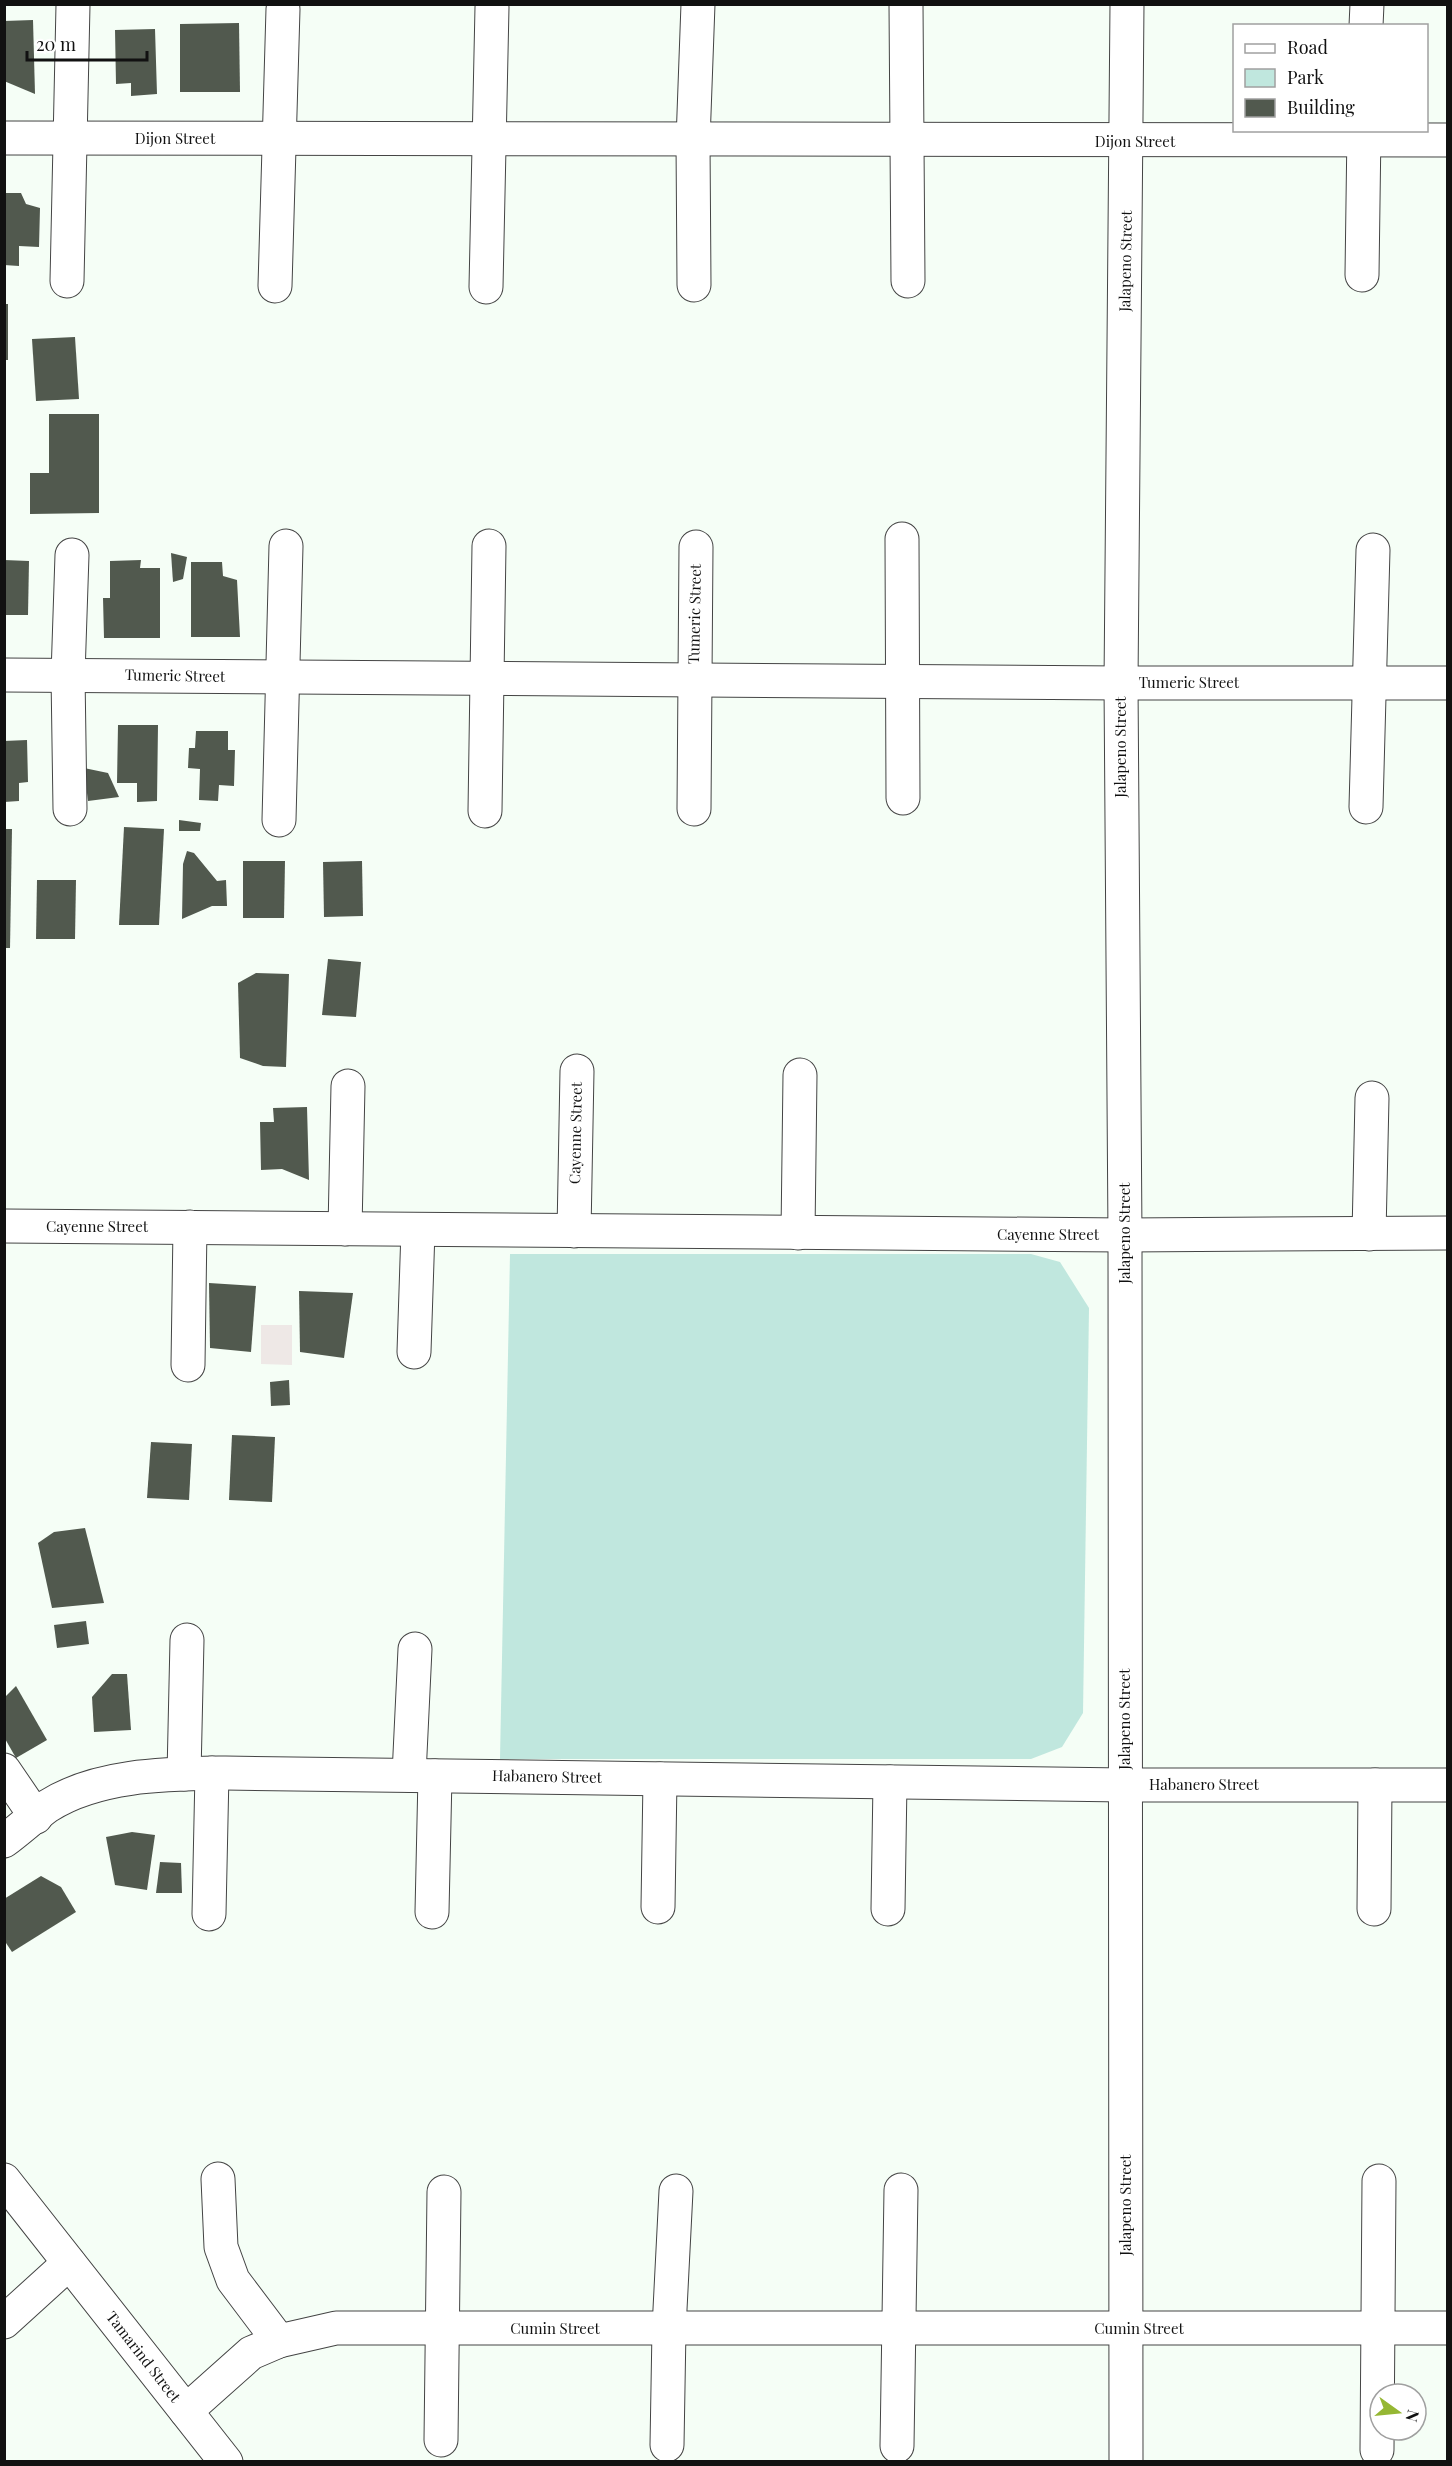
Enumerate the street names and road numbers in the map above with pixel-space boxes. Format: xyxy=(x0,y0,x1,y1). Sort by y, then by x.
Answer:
street label: Dijon Street xyxy=(135,128,216,148)
street label: Dijon Street xyxy=(1095,131,1176,151)
street label: Jalapeno Street xyxy=(1114,209,1136,313)
street label: Tumeric Street xyxy=(683,563,705,664)
street label: Tumeric Street xyxy=(125,664,226,686)
street label: Tumeric Street xyxy=(1139,672,1240,692)
street label: Jalapeno Street xyxy=(1110,696,1130,799)
street label: Cayenne Street xyxy=(564,1081,586,1184)
street label: Jalapeno Street xyxy=(1114,1182,1134,1285)
street label: Cayenne Street xyxy=(46,1216,149,1236)
street label: Cayenne Street xyxy=(997,1224,1100,1244)
street label: Jalapeno Street xyxy=(1114,1668,1134,1771)
street label: Habanero Street xyxy=(492,1765,603,1787)
street label: Habanero Street xyxy=(1149,1774,1260,1794)
street label: Jalapeno Street xyxy=(1115,2154,1135,2257)
street label: Tamarind Street xyxy=(102,2307,186,2406)
street label: Cumin Street xyxy=(510,2318,601,2338)
street label: Cumin Street xyxy=(1094,2318,1185,2338)

